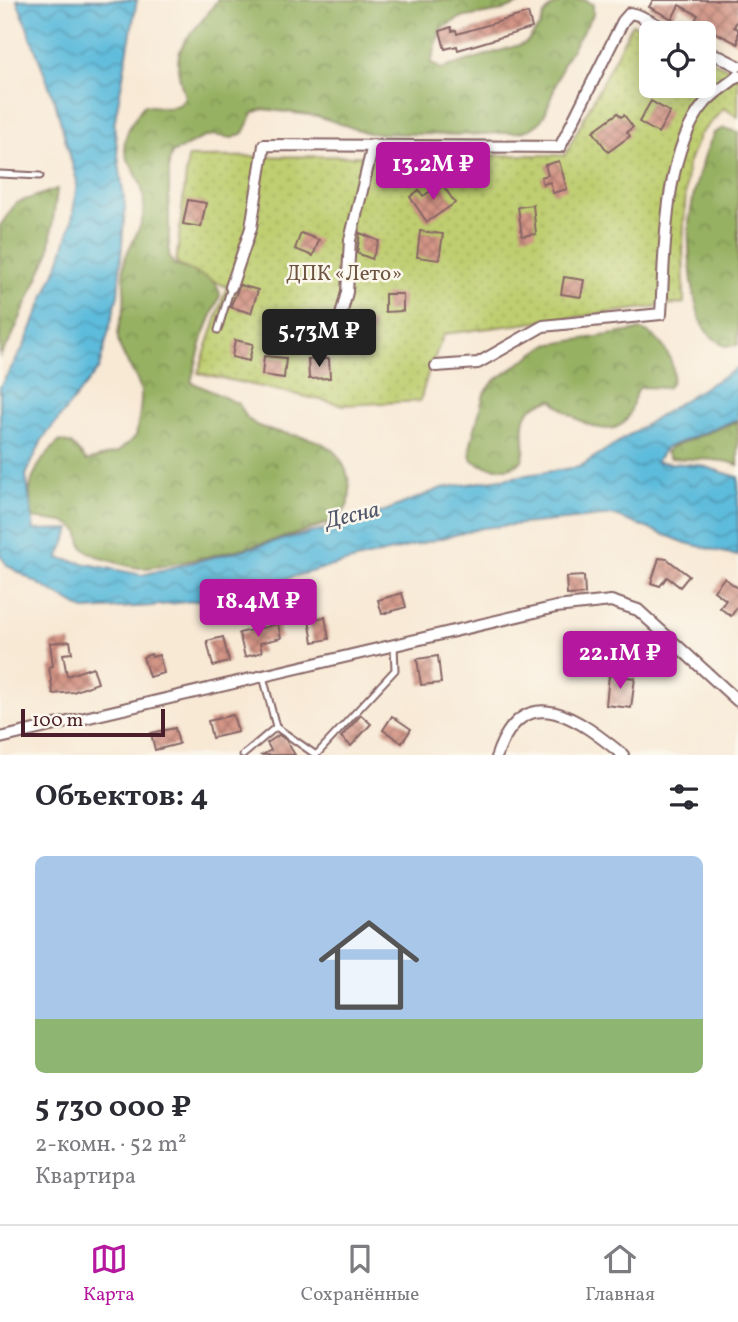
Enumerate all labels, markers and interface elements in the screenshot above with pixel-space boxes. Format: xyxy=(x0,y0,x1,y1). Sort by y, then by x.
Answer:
map controls xyxy=(639,21,716,98)
button: locate xyxy=(639,21,716,98)
pin: 13.2M ₽ xyxy=(368,142,498,202)
text: 13.2M ₽ xyxy=(392,149,474,181)
park label: ДПК «Лето» xyxy=(286,260,402,289)
pin: 5.73M ₽ xyxy=(254,310,384,369)
text: 5.73M ₽ xyxy=(278,316,360,348)
water label: Десна xyxy=(320,494,383,538)
pin: 18.4M ₽ xyxy=(193,580,323,639)
text: 18.4M ₽ xyxy=(216,586,300,618)
pin: 22.1M ₽ xyxy=(555,632,685,691)
text: 22.1M ₽ xyxy=(579,638,661,670)
scale bar xyxy=(21,706,164,738)
text: 100 m xyxy=(32,708,83,734)
text: Объектов: 4 xyxy=(35,776,208,818)
icon: filters xyxy=(665,778,703,816)
icon: home xyxy=(306,902,432,1028)
text: 5 730 000 ₽ xyxy=(35,1087,191,1129)
text: 2-комн. · 52 m² xyxy=(35,1129,187,1161)
text: Квартира xyxy=(35,1161,136,1193)
tab: Карта xyxy=(83,1240,135,1308)
tab: Сохранённые xyxy=(301,1240,419,1308)
tab: Главная xyxy=(585,1240,655,1308)

